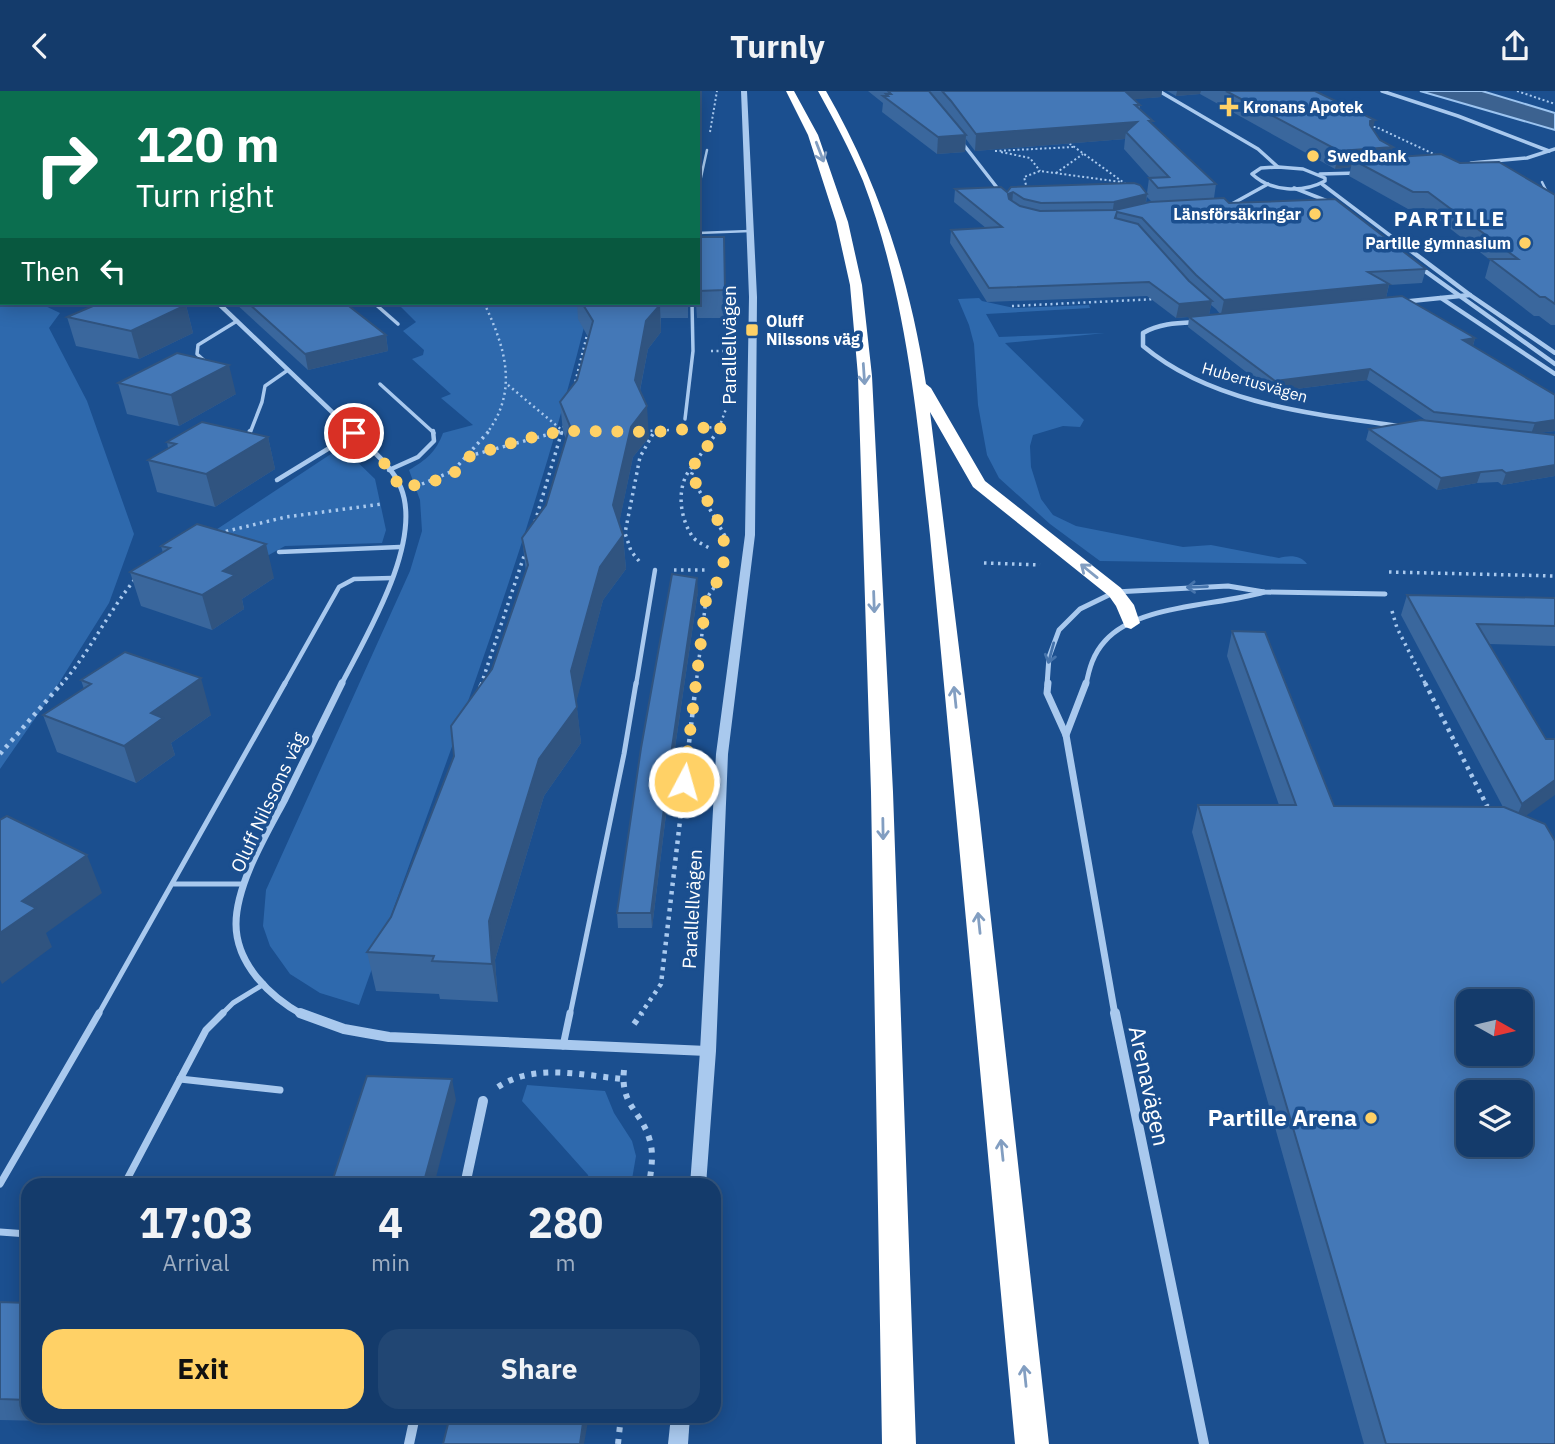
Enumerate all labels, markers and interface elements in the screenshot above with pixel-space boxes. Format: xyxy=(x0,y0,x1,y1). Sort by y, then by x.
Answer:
text: Turnly xyxy=(730,25,825,67)
icon: back xyxy=(21,27,59,65)
icon: share xyxy=(1496,27,1534,65)
place label: Kronans Apotek xyxy=(1243,97,1364,117)
marker: Kronans Apotek xyxy=(1221,99,1237,115)
text: 120 m xyxy=(136,112,280,175)
icon: right xyxy=(21,119,112,210)
one-way arrow xyxy=(814,141,827,163)
place label: Swedbank xyxy=(1327,146,1407,166)
marker: Swedbank xyxy=(1305,148,1321,164)
text: Turn right xyxy=(136,174,274,216)
place label: Länsförsäkringar xyxy=(1173,204,1302,224)
district label: PARTILLE xyxy=(1394,204,1506,232)
marker: Länsförsäkringar xyxy=(1307,206,1323,222)
place label: Partille gymnasium xyxy=(1365,233,1511,253)
marker: Partille gymnasium xyxy=(1517,235,1533,251)
icon: left xyxy=(94,252,132,290)
text: Then xyxy=(21,254,80,288)
street label: Parallellvägen xyxy=(717,285,741,405)
place label: Oluff Nilssons väg xyxy=(766,311,860,349)
marker: Oluff Nilssons väg xyxy=(744,322,760,338)
street label: Hubertusvägen xyxy=(1200,357,1310,407)
one-way arrow xyxy=(858,363,871,386)
pin xyxy=(324,403,384,463)
icon: arrive xyxy=(335,414,373,452)
one-way arrow xyxy=(1081,564,1099,579)
one-way arrow xyxy=(1185,580,1208,594)
one-way arrow xyxy=(867,590,880,613)
one-way arrow xyxy=(1044,642,1057,664)
one-way arrow xyxy=(949,686,962,709)
street label: Oluff Nilssons väg xyxy=(225,728,311,876)
position arrow xyxy=(647,745,721,819)
one-way arrow xyxy=(876,817,889,840)
street label: Parallellvägen xyxy=(677,849,707,969)
one-way arrow xyxy=(972,913,985,935)
north arrow xyxy=(1456,989,1533,1066)
map controls xyxy=(1456,989,1533,1157)
street label: Arenavägen xyxy=(1123,1023,1177,1149)
button: layers xyxy=(1456,1080,1533,1157)
place label: Partille Arena xyxy=(1208,1102,1357,1132)
marker: Partille Arena xyxy=(1363,1110,1379,1126)
one-way arrow xyxy=(995,1139,1008,1162)
text: 17:03 xyxy=(139,1195,253,1250)
text: 4 xyxy=(378,1195,403,1250)
text: 280 xyxy=(528,1195,603,1250)
text: Arrival xyxy=(163,1247,230,1277)
text: min xyxy=(371,1247,410,1277)
text: m xyxy=(555,1247,576,1277)
button: Exit xyxy=(42,1329,364,1409)
button: Share xyxy=(378,1329,700,1409)
one-way arrow xyxy=(1018,1365,1031,1388)

